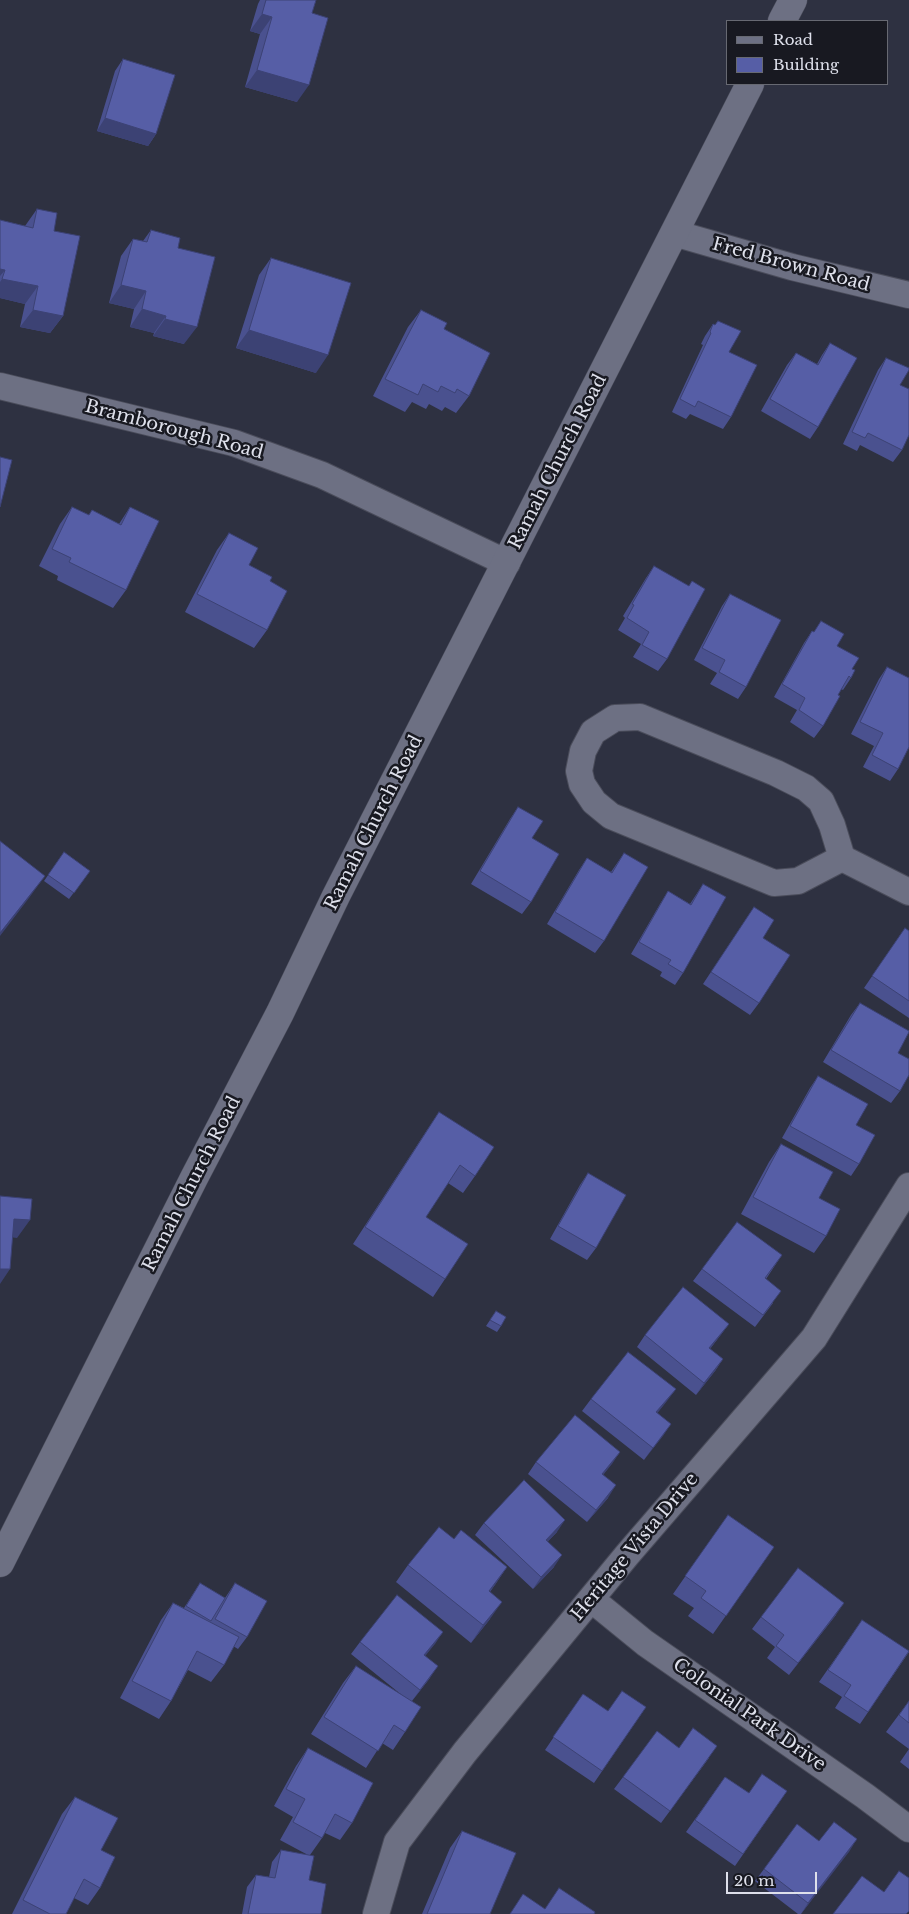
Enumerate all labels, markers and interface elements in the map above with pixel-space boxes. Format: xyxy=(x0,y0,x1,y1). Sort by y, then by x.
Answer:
legend xyxy=(726,20,889,85)
text: Road xyxy=(773,30,813,49)
text: Building xyxy=(773,55,839,74)
street label: Fred Brown Road xyxy=(710,234,872,296)
street label: Ramah Church Road xyxy=(504,371,612,553)
street label: Bramborough Road xyxy=(82,396,266,464)
street label: Ramah Church Road xyxy=(320,732,428,914)
street label: Ramah Church Road xyxy=(138,1093,246,1275)
street label: Heritage Vista Drive xyxy=(567,1469,703,1625)
street label: Colonial Park Drive xyxy=(668,1654,830,1776)
scale bar xyxy=(729,1862,820,1894)
text: 20 m xyxy=(734,1871,774,1890)

